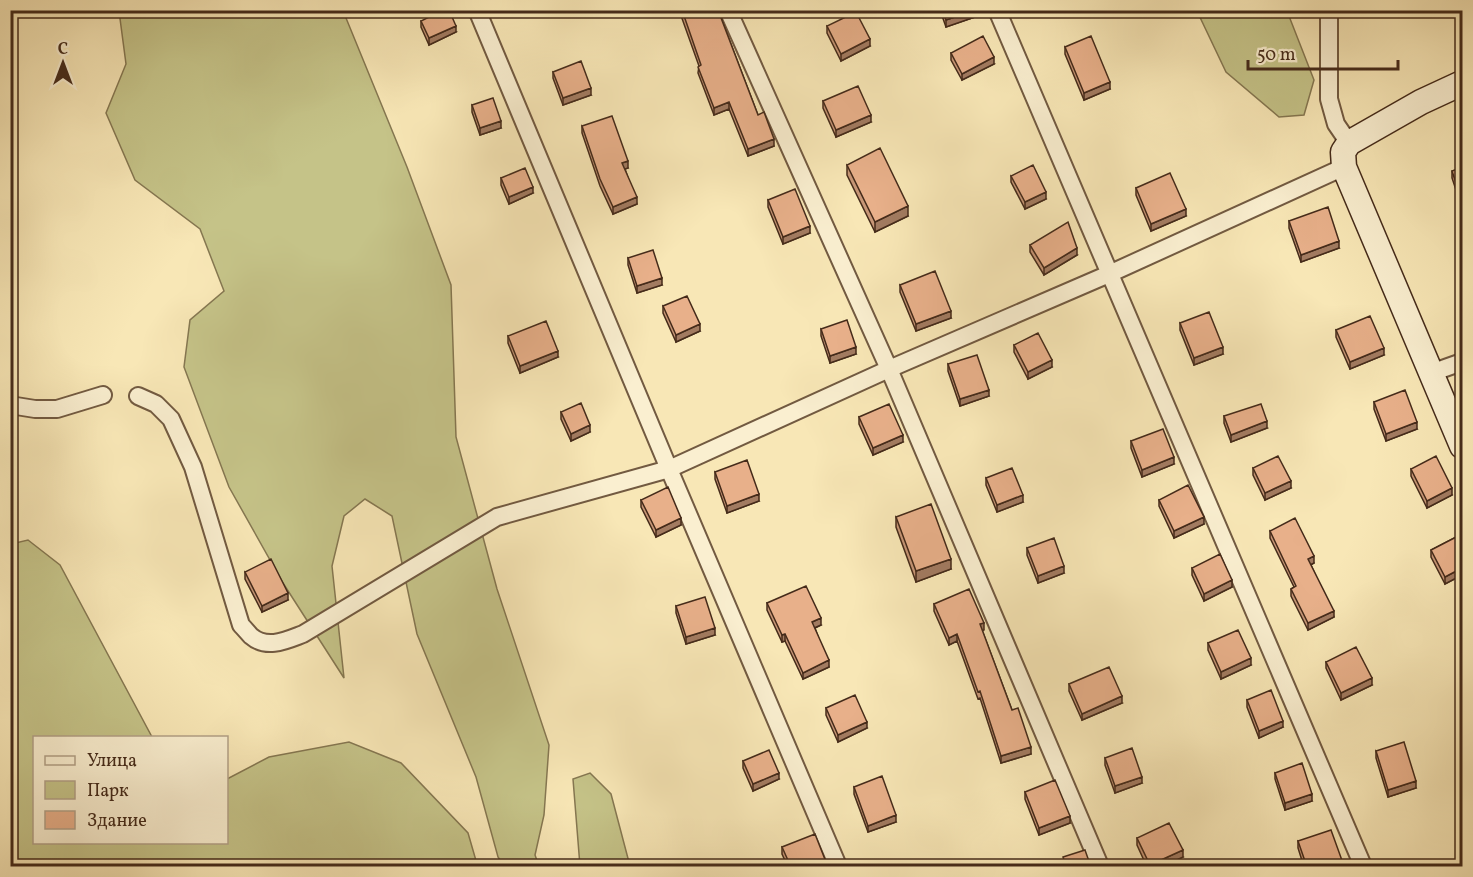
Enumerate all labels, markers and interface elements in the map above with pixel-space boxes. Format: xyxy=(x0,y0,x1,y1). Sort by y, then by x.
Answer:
north arrow xyxy=(33,33,93,93)
scale bar xyxy=(1248,33,1398,71)
text: С xyxy=(58,39,68,61)
text: 50 m xyxy=(1257,43,1296,68)
legend xyxy=(33,736,228,844)
text: Улица xyxy=(87,749,137,774)
text: Парк xyxy=(87,779,129,804)
text: Здание xyxy=(87,809,147,834)

